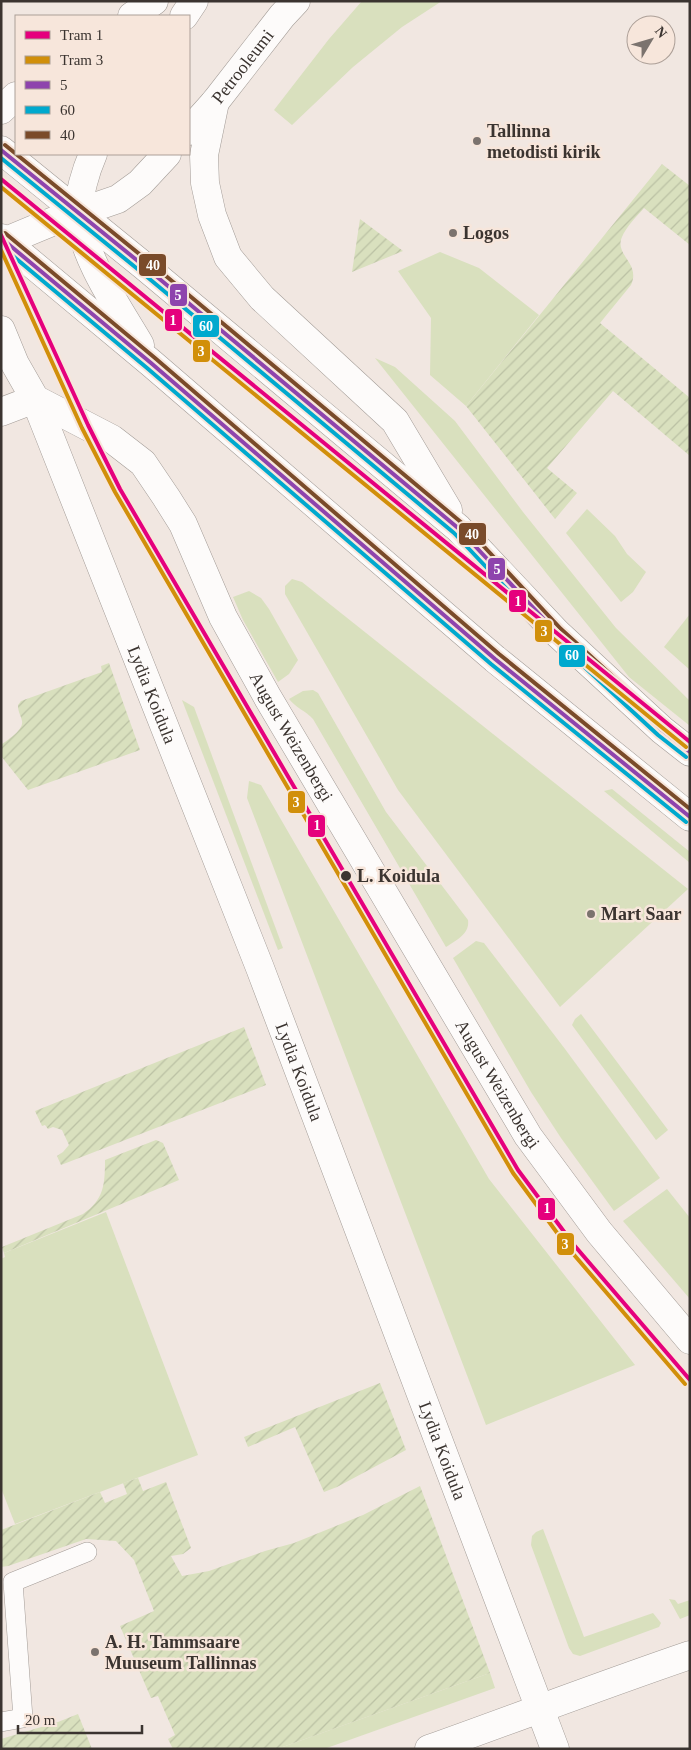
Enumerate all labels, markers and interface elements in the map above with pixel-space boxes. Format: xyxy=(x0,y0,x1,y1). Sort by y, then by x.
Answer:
legend xyxy=(15,15,190,155)
north arrow xyxy=(626,15,676,65)
text: N xyxy=(652,24,670,41)
street label: Petrooleumi xyxy=(208,26,278,107)
text: Tram 1 xyxy=(60,27,103,43)
text: Tram 3 xyxy=(60,52,103,68)
text: 5 xyxy=(60,77,68,93)
text: 60 xyxy=(60,102,75,118)
place label: Tallinna metodisti kirik xyxy=(487,121,601,162)
text: 40 xyxy=(60,127,75,143)
marker: Tallinna metodisti kirik xyxy=(471,135,483,147)
place label: Logos xyxy=(463,223,509,243)
marker: Logos xyxy=(447,227,459,239)
line badge: 40 xyxy=(138,253,167,277)
text: 40 xyxy=(146,258,160,273)
line badge: 5 xyxy=(169,283,188,307)
text: 5 xyxy=(175,288,182,303)
line badge: 1 xyxy=(164,308,183,332)
text: 1 xyxy=(170,313,177,328)
line badge: 60 xyxy=(192,314,220,338)
text: 60 xyxy=(199,319,213,334)
line badge: 3 xyxy=(192,339,211,363)
text: 3 xyxy=(198,344,205,359)
line badge: 40 xyxy=(458,522,487,546)
text: 40 xyxy=(465,527,479,542)
line badge: 5 xyxy=(487,557,506,581)
text: 5 xyxy=(494,562,501,577)
line badge: 1 xyxy=(508,589,527,613)
text: 1 xyxy=(515,594,522,609)
line badge: 3 xyxy=(534,619,553,643)
text: 3 xyxy=(541,624,548,639)
street label: Lydia Koidula xyxy=(124,643,180,746)
line badge: 60 xyxy=(558,644,586,668)
text: 60 xyxy=(565,648,579,663)
street label: August Weizenbergi xyxy=(246,669,337,805)
line badge: 3 xyxy=(287,790,306,814)
text: 3 xyxy=(293,795,300,810)
line badge: 1 xyxy=(307,814,326,838)
text: 1 xyxy=(314,818,321,833)
place label: L. Koidula xyxy=(357,866,440,886)
marker: L. Koidula xyxy=(339,869,353,883)
place label: Mart Saar xyxy=(601,904,681,924)
marker: Mart Saar xyxy=(585,908,597,920)
street label: August Weizenbergi xyxy=(451,1016,544,1152)
street label: Lydia Koidula xyxy=(272,1020,327,1124)
line badge: 1 xyxy=(537,1197,556,1221)
text: 1 xyxy=(544,1201,551,1216)
line badge: 3 xyxy=(556,1232,575,1256)
text: 3 xyxy=(562,1237,569,1252)
street label: Lydia Koidula xyxy=(415,1399,470,1503)
place label: A. H. Tammsaare Muuseum Tallinnas xyxy=(105,1632,257,1673)
marker: A. H. Tammsaare Muuseum Tallinnas xyxy=(89,1646,101,1658)
scale bar xyxy=(18,1702,141,1734)
text: 20 m xyxy=(25,1712,56,1728)

